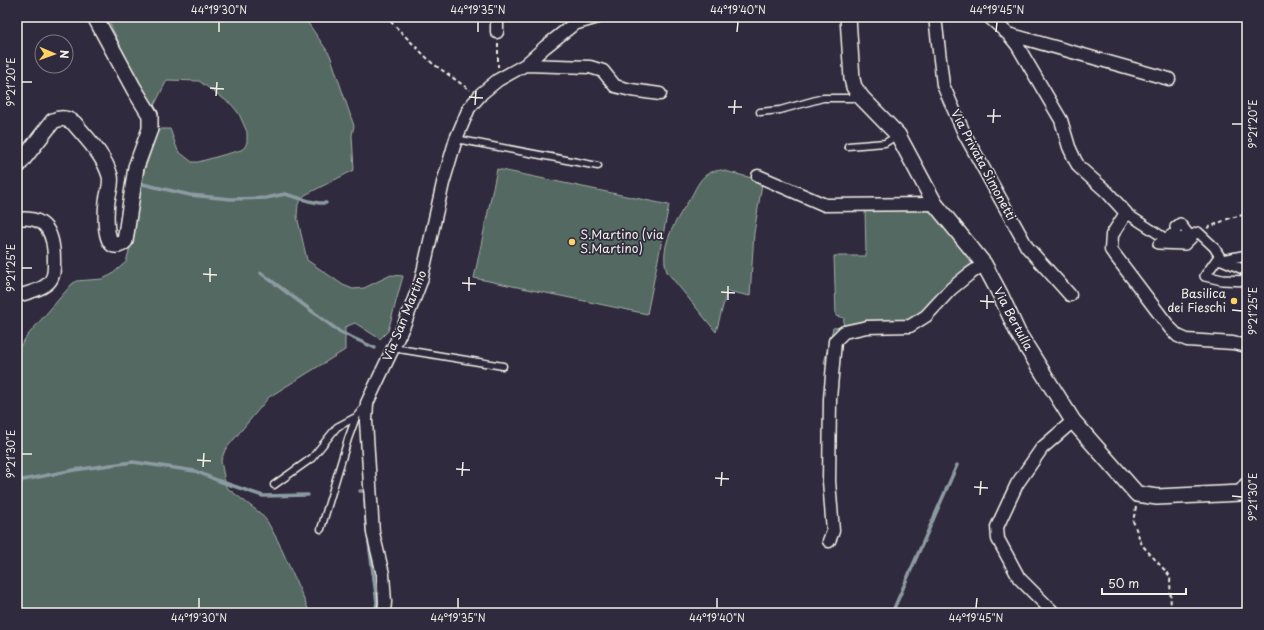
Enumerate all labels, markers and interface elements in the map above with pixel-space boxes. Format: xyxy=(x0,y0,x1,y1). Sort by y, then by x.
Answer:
text: 44°19'30"N xyxy=(191,2,247,17)
text: 44°19'35"N xyxy=(451,2,506,17)
text: 44°19'40"N xyxy=(710,2,766,17)
text: 44°19'45"N xyxy=(970,2,1025,17)
north arrow xyxy=(34,34,74,74)
text: N xyxy=(56,50,73,59)
text: 9°21'20"E xyxy=(3,58,18,106)
text: 9°21'20"E xyxy=(1245,100,1260,148)
street label: Via Privata Simonetti xyxy=(947,106,1021,223)
place label: S.Martino (via S.Martino) xyxy=(580,225,664,257)
marker: S.Martino (via S.Martino) xyxy=(567,237,577,247)
text: 9°21'25"E xyxy=(3,244,18,292)
street label: Via San Martino xyxy=(378,267,431,364)
street label: Via Bertulla xyxy=(990,284,1038,354)
place label: Basilica dei Fieschi xyxy=(1167,284,1226,316)
text: 9°21'25"E xyxy=(1245,287,1260,335)
marker: Basilica dei Fieschi xyxy=(1229,296,1239,306)
text: 9°21'30"E xyxy=(3,430,18,478)
text: 9°21'30"E xyxy=(1245,473,1260,521)
scale bar xyxy=(1102,570,1186,596)
text: 50 m xyxy=(1108,574,1139,592)
text: 44°19'30"N xyxy=(171,610,227,625)
text: 44°19'35"N xyxy=(431,610,486,625)
text: 44°19'40"N xyxy=(689,610,745,625)
text: 44°19'45"N xyxy=(949,610,1004,625)

